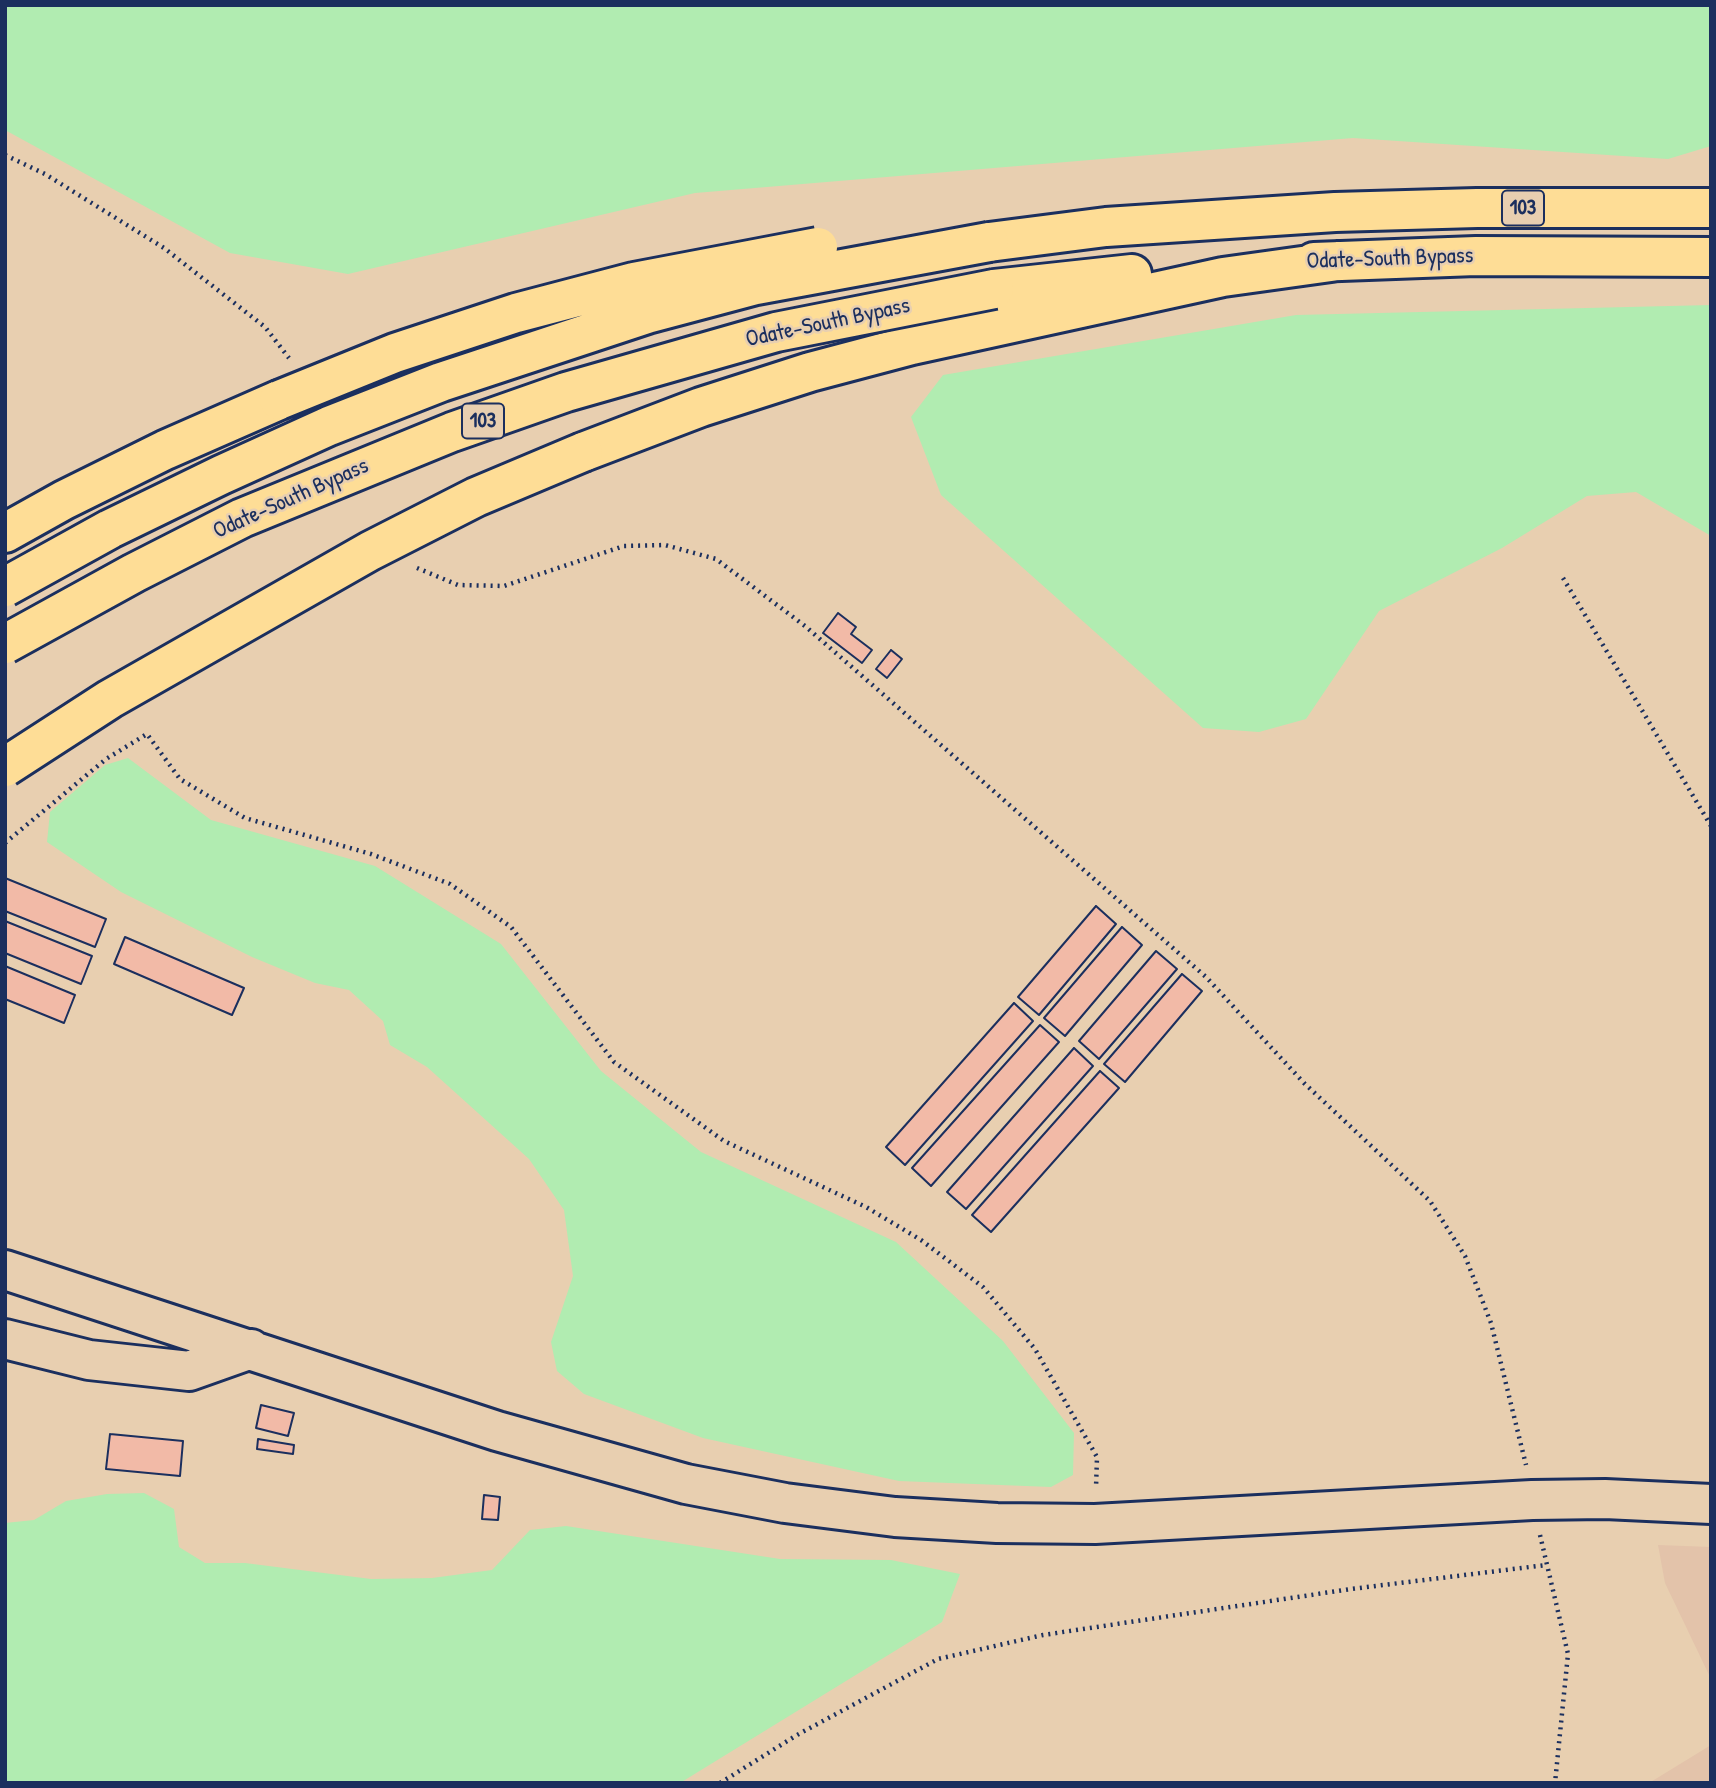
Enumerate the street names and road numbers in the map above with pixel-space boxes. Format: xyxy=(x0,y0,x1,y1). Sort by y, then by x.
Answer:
road number: 103 xyxy=(1502,190,1544,226)
street label: Odate-South Bypass xyxy=(1306,242,1474,276)
street label: Odate-South Bypass xyxy=(743,292,913,354)
road number: 103 xyxy=(462,404,504,438)
street label: Odate-South Bypass xyxy=(209,452,373,546)

